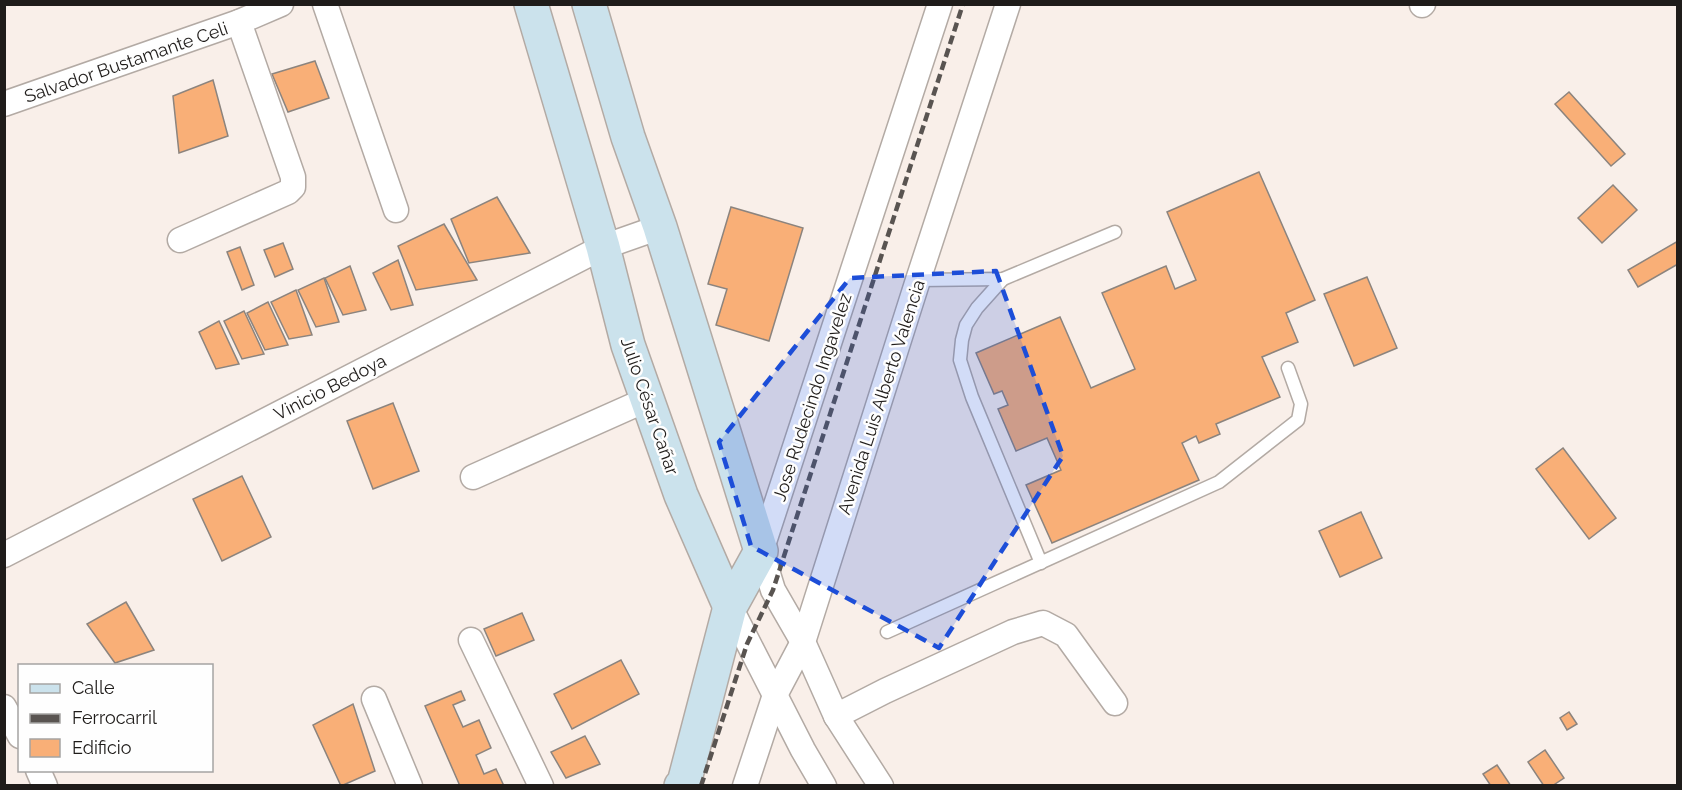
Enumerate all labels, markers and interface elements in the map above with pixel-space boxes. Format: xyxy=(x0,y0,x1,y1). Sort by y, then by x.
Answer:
street label: Salvador Bustamante Celi xyxy=(22,17,230,107)
street label: Avenida Luis Alberto Valencia xyxy=(833,277,929,517)
street label: Jose Rudecindo Ingavelez xyxy=(768,290,856,504)
street label: Julio César Cañar xyxy=(617,334,684,478)
street label: Vinicio Bedoya xyxy=(270,350,390,424)
legend xyxy=(18,664,213,772)
text: Calle xyxy=(72,677,115,698)
text: Ferrocarril xyxy=(72,707,157,728)
text: Edificio xyxy=(72,737,132,758)

